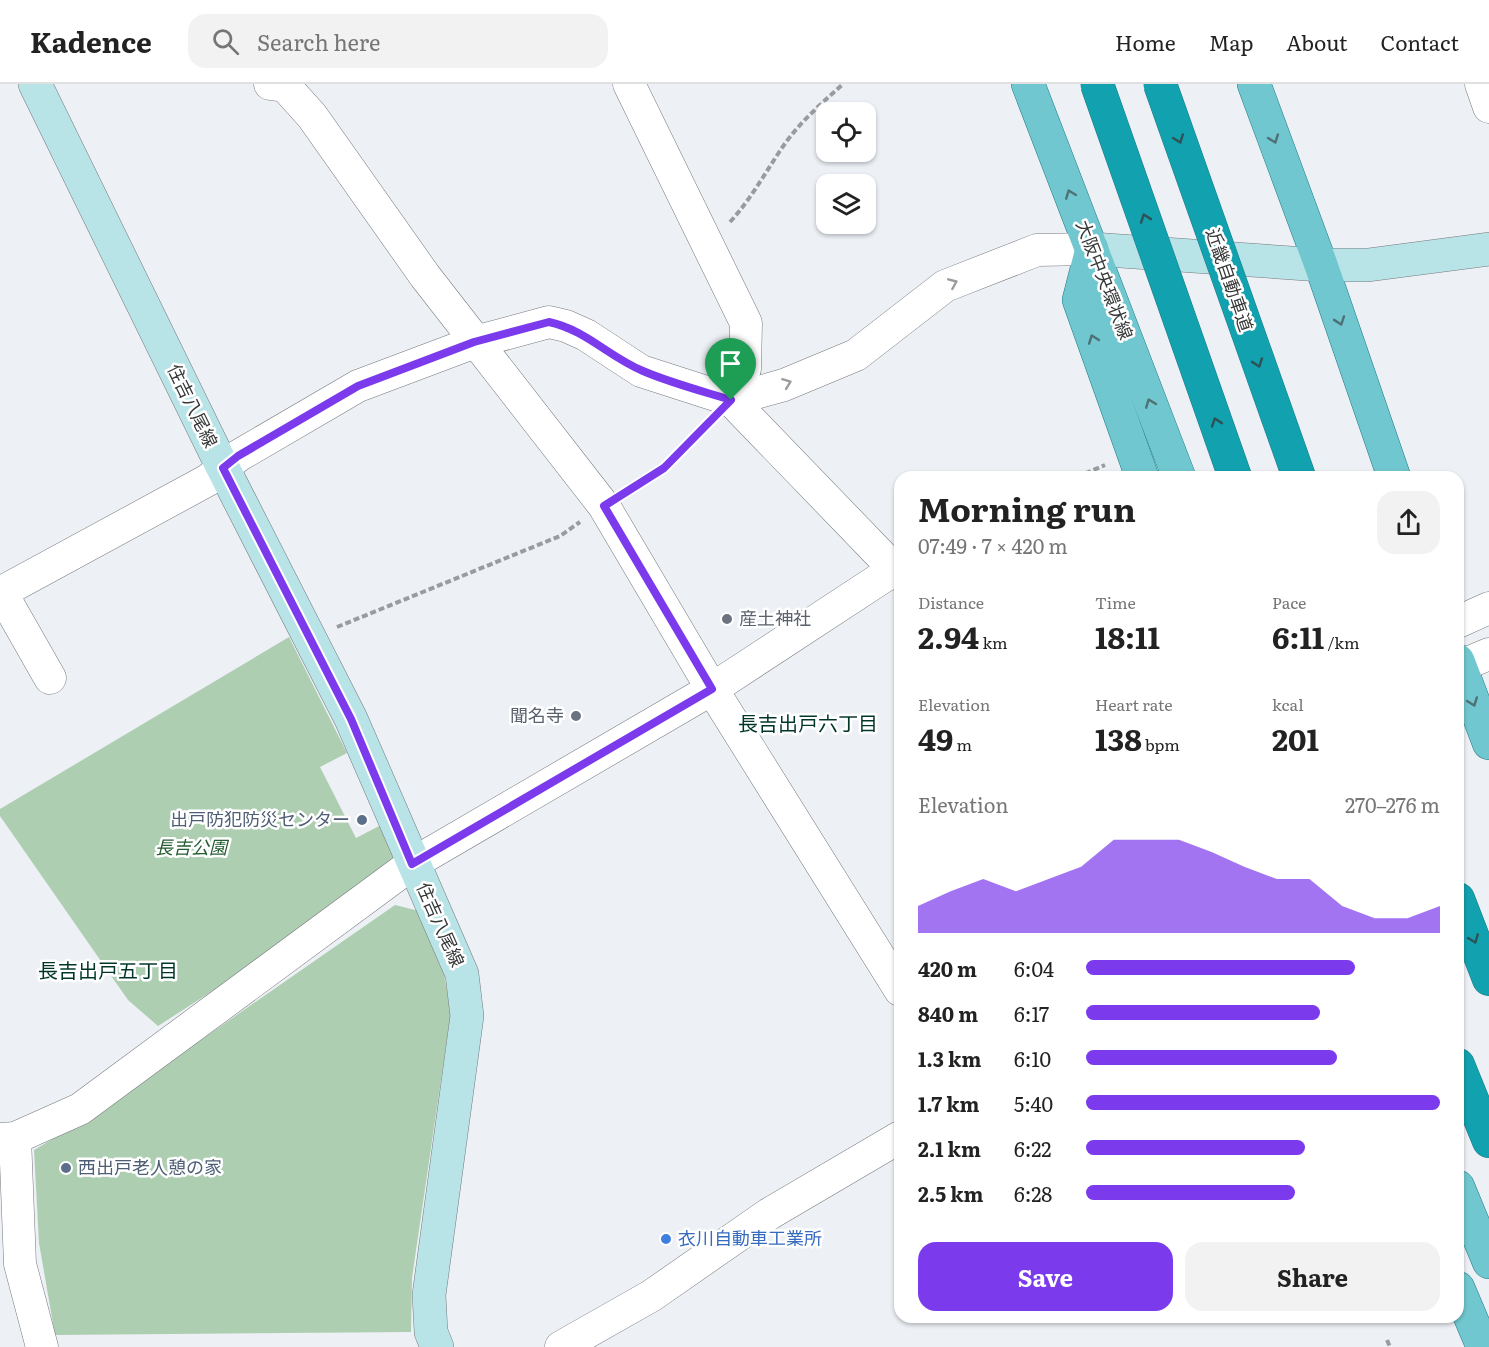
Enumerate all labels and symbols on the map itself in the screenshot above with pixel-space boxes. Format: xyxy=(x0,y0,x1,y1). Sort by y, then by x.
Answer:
one-way arrow xyxy=(1172,133,1185,144)
one-way arrow xyxy=(1267,133,1280,144)
one-way arrow xyxy=(1065,190,1078,200)
one-way arrow xyxy=(1139,213,1152,224)
street label: 大阪中央環状線 xyxy=(1070,216,1141,343)
street label: 近畿自動車道 xyxy=(1200,224,1261,335)
one-way arrow xyxy=(946,278,957,290)
one-way arrow xyxy=(1333,315,1346,326)
one-way arrow xyxy=(1087,334,1100,345)
pin xyxy=(705,338,756,400)
one-way arrow xyxy=(1251,357,1264,367)
street label: 住吉八尾線 xyxy=(161,359,225,452)
one-way arrow xyxy=(781,378,792,391)
one-way arrow xyxy=(1145,398,1158,409)
one-way arrow xyxy=(1210,417,1223,428)
place label: 産土神社 xyxy=(739,604,811,631)
marker: 産土神社 xyxy=(720,612,734,626)
one-way arrow xyxy=(1466,696,1479,707)
place label: 聞名寺 xyxy=(510,701,564,728)
district label: 長吉出戸六丁目 xyxy=(738,707,878,737)
marker: 聞名寺 xyxy=(569,709,583,723)
place label: 出戸防犯防災センター xyxy=(170,805,350,832)
marker: 出戸防犯防災センター xyxy=(355,813,369,827)
park label: 長吉公園 xyxy=(155,833,230,860)
street label: 住吉八尾線 xyxy=(411,878,472,971)
one-way arrow xyxy=(1466,933,1479,943)
district label: 長吉出戸五丁目 xyxy=(38,954,178,984)
place label: 西出戸老人憩の家 xyxy=(78,1153,222,1180)
marker: 西出戸老人憩の家 xyxy=(59,1161,73,1175)
place label: 衣川自動車工業所 xyxy=(678,1224,822,1251)
marker: 衣川自動車工業所 xyxy=(659,1232,673,1246)

